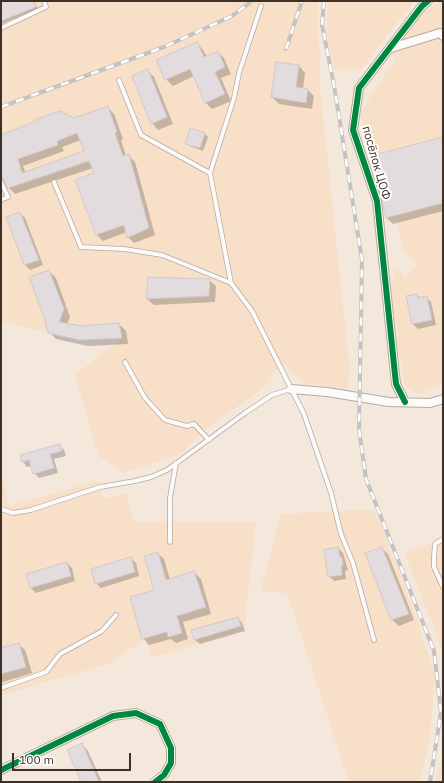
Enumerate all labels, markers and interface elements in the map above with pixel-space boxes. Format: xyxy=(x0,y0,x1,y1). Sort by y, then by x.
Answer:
street label: посёлок ЦОФ xyxy=(359,124,393,202)
scale bar xyxy=(14,745,133,771)
text: 100 m xyxy=(19,752,54,767)

